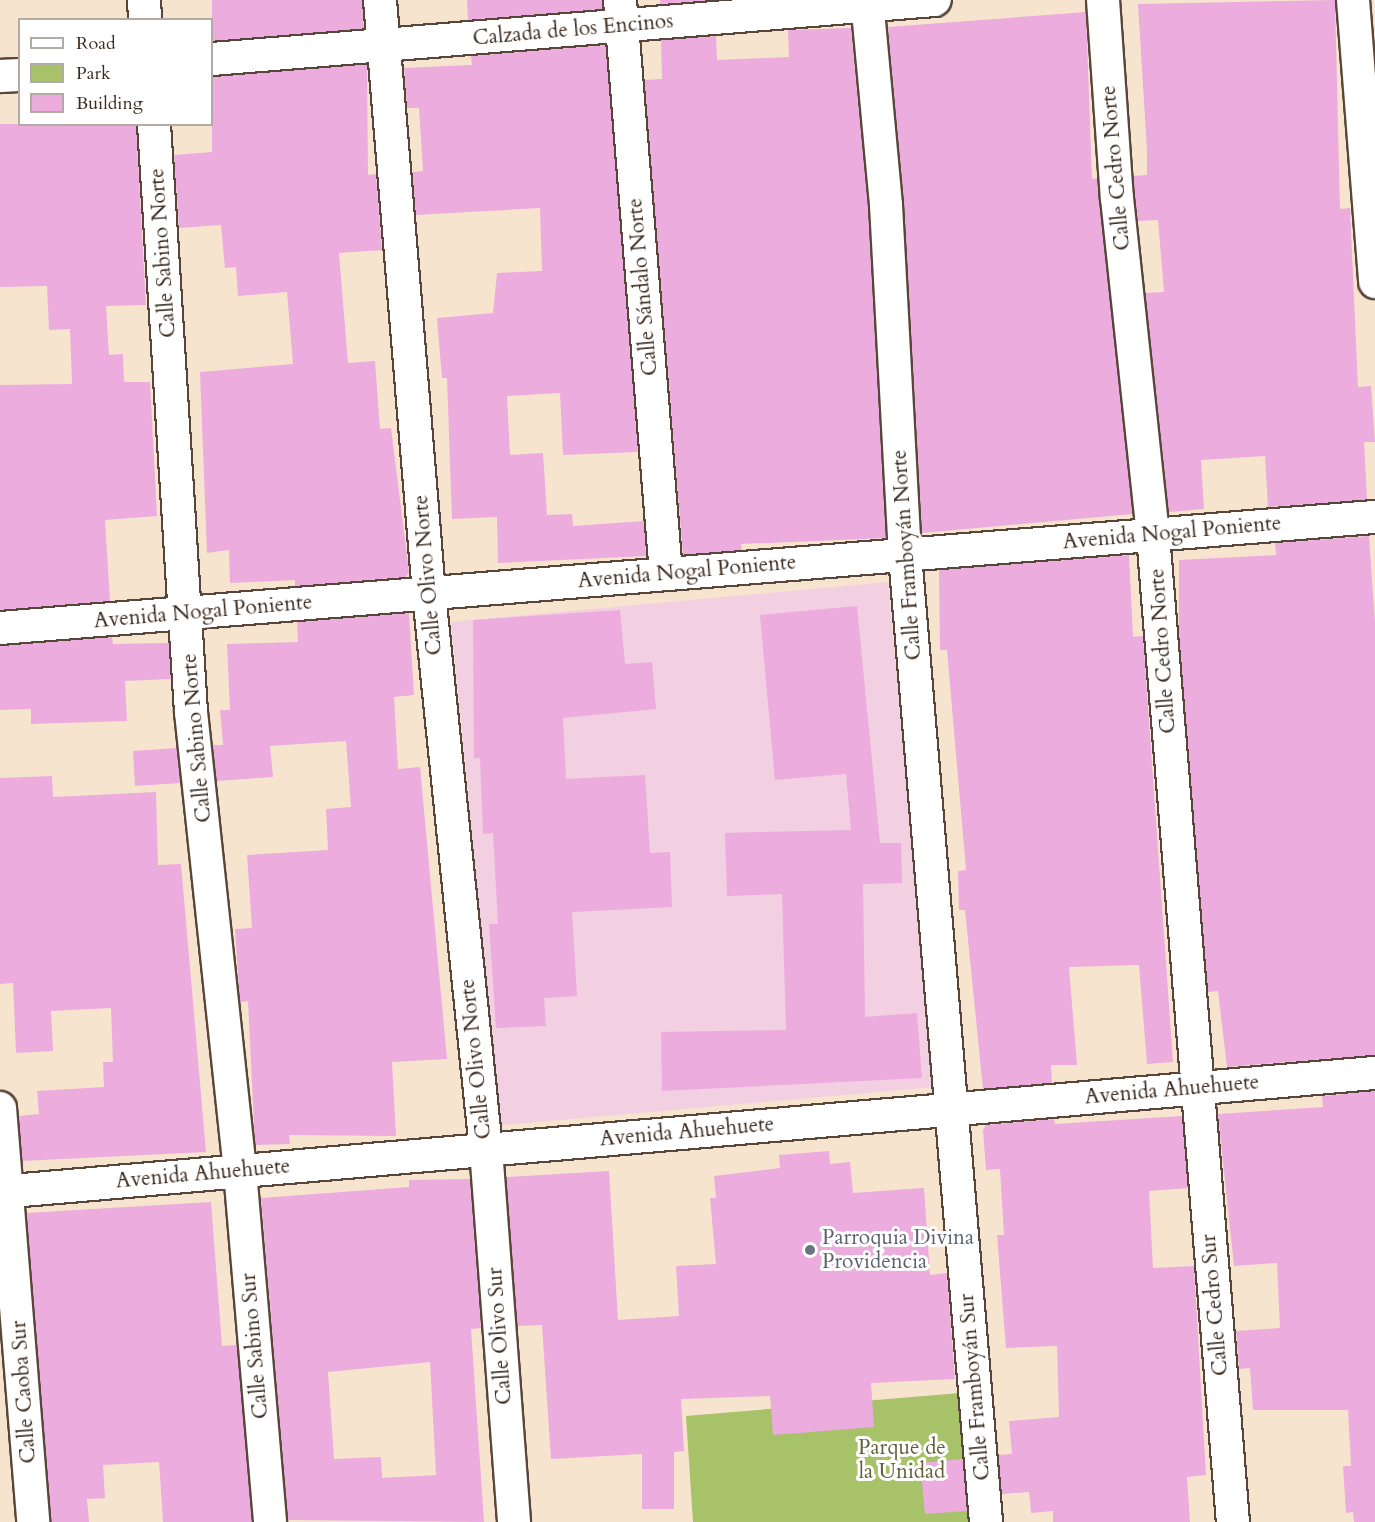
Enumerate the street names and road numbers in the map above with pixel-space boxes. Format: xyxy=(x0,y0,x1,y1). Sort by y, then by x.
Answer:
street label: Calzada de los Encinos xyxy=(472,9,674,51)
street label: Calle Cedro Norte xyxy=(1096,84,1136,252)
street label: Calle Sabino Norte xyxy=(145,167,181,339)
street label: Calle Sándalo Norte xyxy=(623,197,663,377)
street label: Calle Framboyán Norte xyxy=(887,449,927,661)
street label: Calle Olivo Norte xyxy=(408,494,448,656)
street label: Avenida Nogal Poniente xyxy=(1062,511,1282,555)
street label: Avenida Nogal Poniente xyxy=(577,550,797,594)
street label: Calle Cedro Norte xyxy=(1145,568,1181,734)
street label: Avenida Nogal Poniente xyxy=(93,590,313,634)
street label: Calle Sabino Norte xyxy=(177,652,217,824)
street label: Calle Olivo Norte xyxy=(455,978,497,1140)
street label: Avenida Ahuehuete xyxy=(1084,1070,1260,1110)
street label: Avenida Ahuehuete xyxy=(599,1112,775,1152)
street label: Avenida Ahuehuete xyxy=(115,1154,291,1194)
street label: Calle Cedro Sur xyxy=(1196,1233,1234,1377)
street label: Calle Olivo Sur xyxy=(483,1266,517,1406)
street label: Calle Sabino Sur xyxy=(236,1272,274,1420)
street label: Calle Framboyán Sur xyxy=(954,1292,996,1482)
street label: Calle Caoba Sur xyxy=(6,1320,42,1464)

